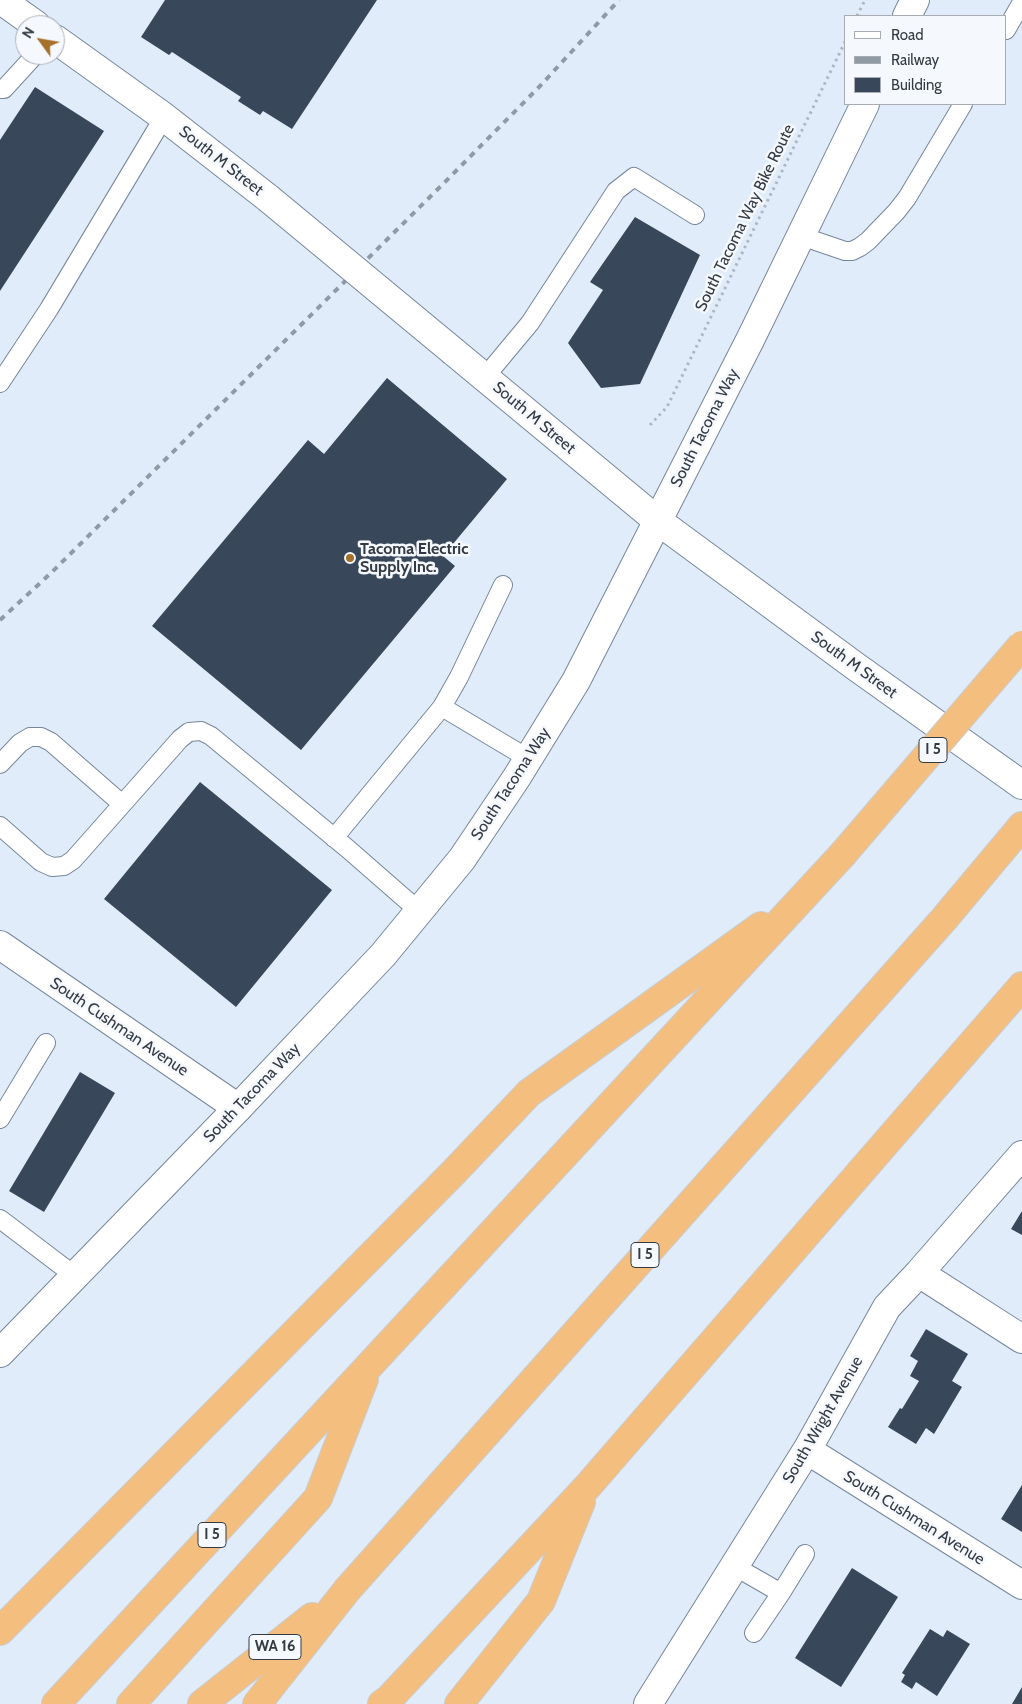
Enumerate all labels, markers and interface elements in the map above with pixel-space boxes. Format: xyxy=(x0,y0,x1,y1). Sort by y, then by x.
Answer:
north arrow xyxy=(15,15,65,65)
legend xyxy=(844,15,1007,105)
text: N xyxy=(18,24,38,42)
text: Road xyxy=(891,26,924,44)
text: Railway xyxy=(891,51,939,69)
text: Building xyxy=(891,76,942,94)
street label: South Tacoma Way Bike Route xyxy=(691,121,799,315)
street label: South M Street xyxy=(175,122,267,200)
street label: South Tacoma Way xyxy=(667,365,743,491)
street label: South M Street xyxy=(489,378,579,458)
place label: Tacoma Electric Supply Inc. xyxy=(360,539,468,577)
marker: Tacoma Electric Supply Inc. xyxy=(344,552,356,564)
street label: South M Street xyxy=(807,627,901,703)
street label: South Tacoma Way xyxy=(467,724,555,844)
road number: I 5 xyxy=(919,738,947,762)
street label: South Cushman Avenue xyxy=(46,974,192,1080)
street label: South Tacoma Way xyxy=(200,1039,304,1147)
road number: I 5 xyxy=(631,1242,659,1268)
street label: South Wright Avenue xyxy=(779,1353,867,1487)
street label: South Cushman Avenue xyxy=(840,1467,988,1569)
road number: I 5 xyxy=(198,1522,226,1548)
road number: WA 16 xyxy=(249,1634,301,1660)

